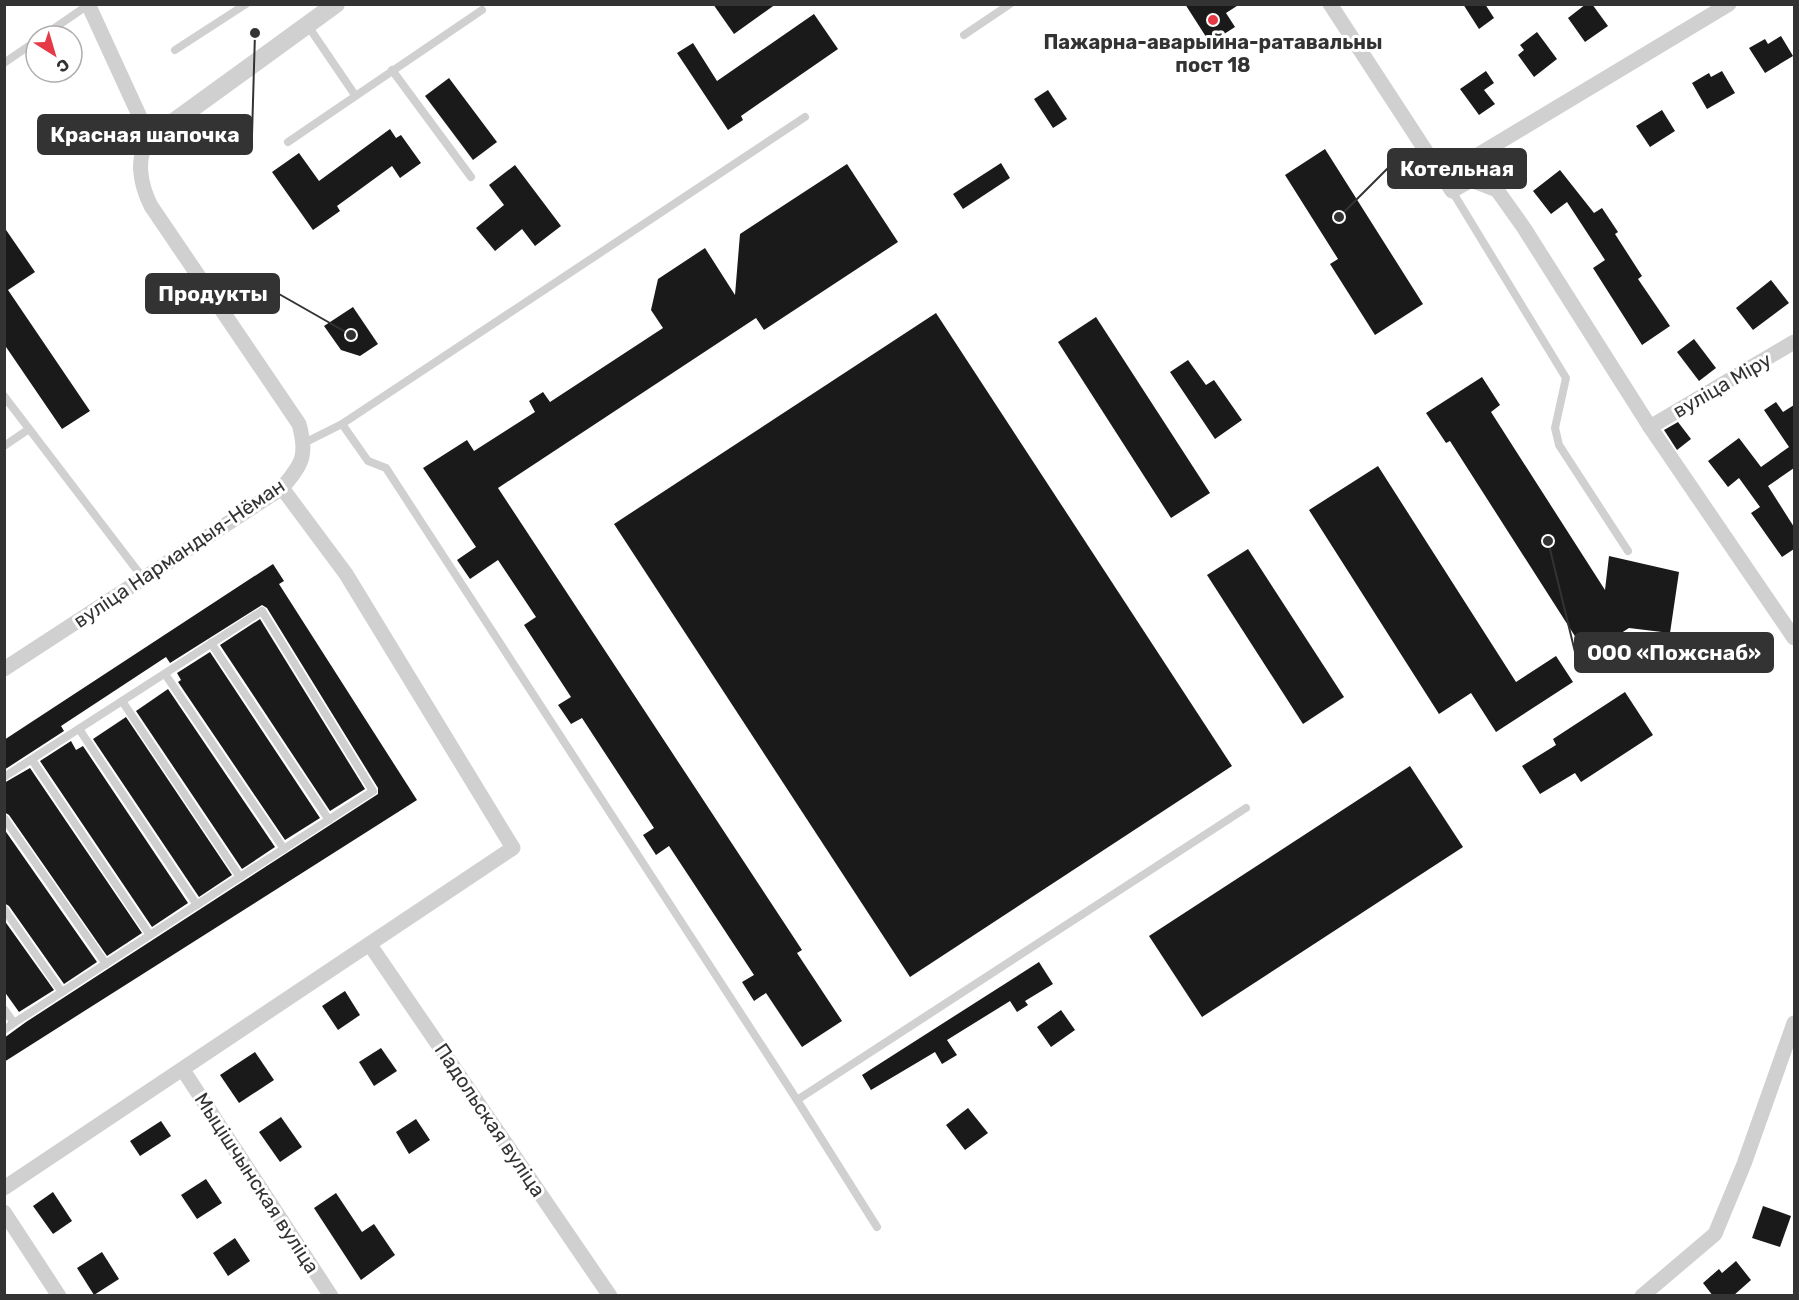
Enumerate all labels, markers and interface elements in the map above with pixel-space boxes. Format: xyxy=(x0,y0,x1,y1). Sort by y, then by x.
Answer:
marker: Пажарна-аварыйна-ратавальны пост 18 xyxy=(1206,13,1220,27)
north arrow xyxy=(24,24,84,84)
place label: Пажарна-аварыйна-ратавальны пост 18 xyxy=(1043,30,1383,77)
text: С xyxy=(53,55,73,77)
callout: Красная шапочка xyxy=(38,115,252,154)
text: Красная шапочка xyxy=(50,122,240,147)
callout: Котельная xyxy=(1388,149,1526,188)
text: Котельная xyxy=(1400,156,1514,181)
callout: Продукты xyxy=(146,274,279,313)
text: Продукты xyxy=(158,281,268,306)
street label: вуліца Міру xyxy=(1669,347,1775,423)
street label: вуліца Нармандыя-Нёман xyxy=(69,473,289,633)
callout: ООО «Пожснаб» xyxy=(1575,633,1773,672)
text: ООО «Пожснаб» xyxy=(1587,640,1761,665)
street label: Падольская вуліца xyxy=(430,1039,550,1201)
street label: Мыцішчынская вуліца xyxy=(190,1088,324,1278)

